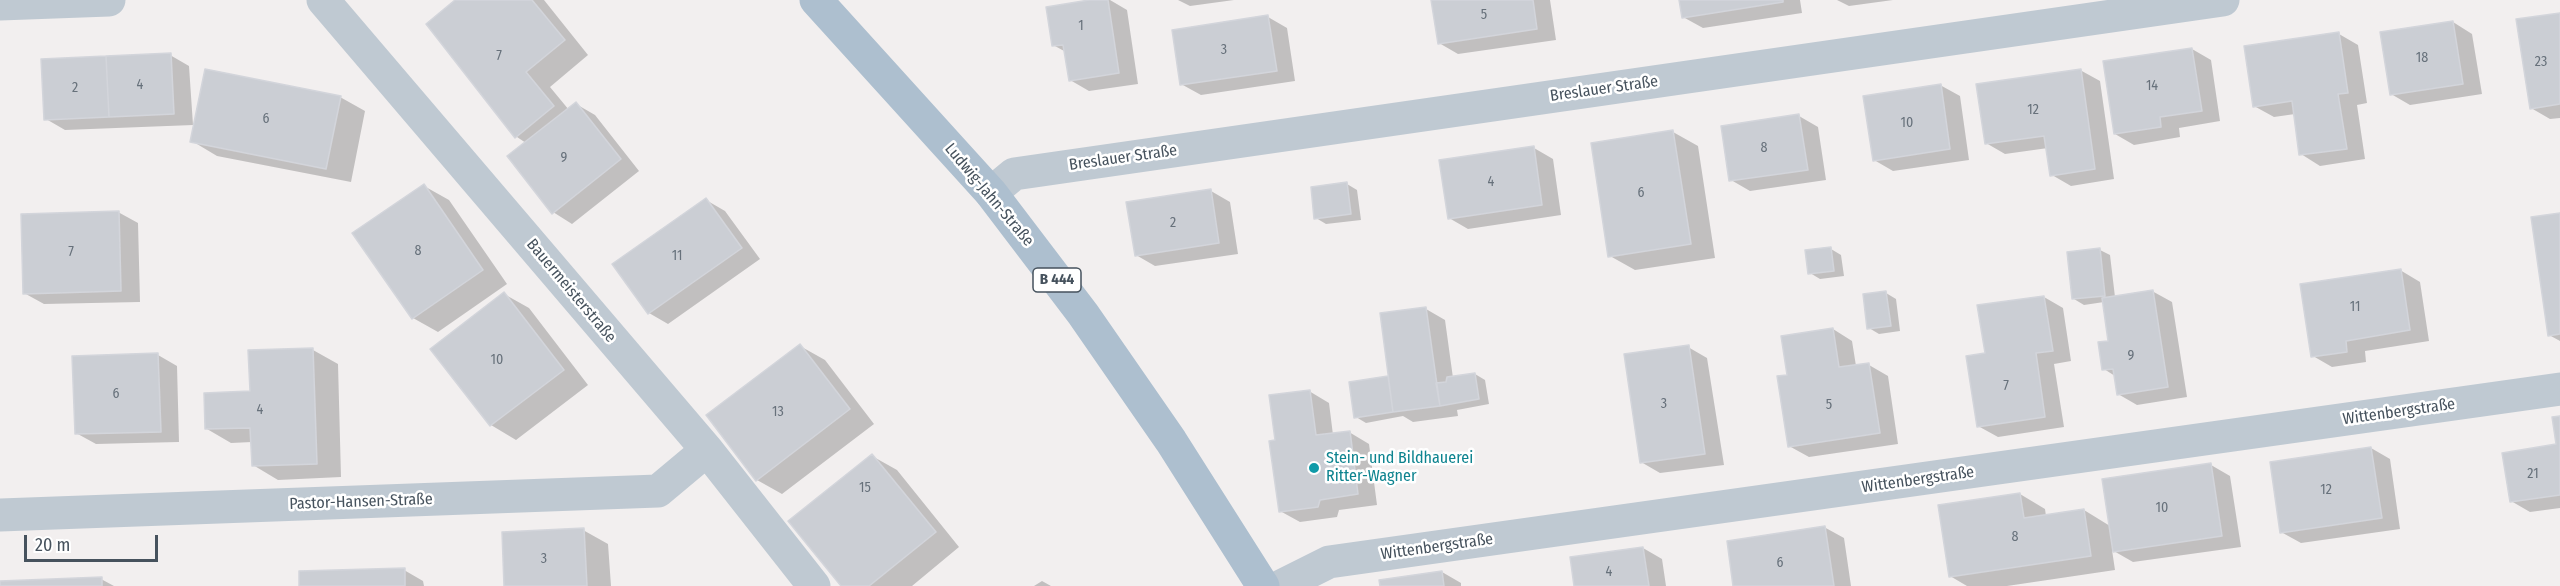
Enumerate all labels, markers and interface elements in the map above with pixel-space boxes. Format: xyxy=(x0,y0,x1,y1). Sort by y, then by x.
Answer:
house number: 5 xyxy=(1481,7,1487,23)
house number: 1 xyxy=(1078,18,1084,34)
house number: 3 xyxy=(1221,42,1227,58)
house number: 7 xyxy=(496,48,502,64)
house number: 18 xyxy=(2416,50,2428,66)
house number: 23 xyxy=(2535,54,2547,70)
street label: Breslauer Straße xyxy=(1549,72,1659,106)
house number: 4 xyxy=(137,77,143,93)
house number: 14 xyxy=(2146,78,2158,94)
house number: 2 xyxy=(72,80,78,96)
house number: 12 xyxy=(2027,102,2039,118)
house number: 6 xyxy=(263,111,269,127)
house number: 10 xyxy=(1901,115,1913,131)
street label: Ludwig-Jahn-Straße xyxy=(940,140,1038,250)
house number: 8 xyxy=(1761,140,1767,156)
street label: Breslauer Straße xyxy=(1068,141,1178,175)
house number: 9 xyxy=(561,150,567,166)
house number: 4 xyxy=(1488,174,1494,190)
house number: 6 xyxy=(1638,185,1644,201)
house number: 2 xyxy=(1170,215,1176,231)
street label: Bauermeisterstraße xyxy=(522,235,620,347)
house number: 8 xyxy=(415,243,421,259)
house number: 7 xyxy=(68,244,74,260)
house number: 11 xyxy=(672,248,682,264)
road number: B 444 xyxy=(1033,268,1081,292)
house number: 11 xyxy=(2350,299,2360,315)
house number: 9 xyxy=(2128,348,2134,364)
house number: 10 xyxy=(491,352,503,368)
house number: 7 xyxy=(2003,378,2009,394)
house number: 6 xyxy=(113,386,119,402)
street label: Wittenbergstraße xyxy=(2342,395,2456,429)
house number: 3 xyxy=(1661,396,1667,412)
house number: 5 xyxy=(1826,397,1832,413)
house number: 4 xyxy=(257,402,263,418)
house number: 13 xyxy=(772,404,784,420)
place label: Stein- und Bildhauerei Ritter-Wagner xyxy=(1326,449,1473,487)
marker: Stein- und Bildhauerei Ritter-Wagner xyxy=(1307,461,1321,475)
street label: Wittenbergstraße xyxy=(1861,463,1975,497)
house number: 21 xyxy=(2527,466,2539,482)
house number: 15 xyxy=(859,480,871,496)
house number: 12 xyxy=(2320,482,2332,498)
street label: Pastor-Hansen-Straße xyxy=(289,490,433,514)
house number: 10 xyxy=(2156,500,2168,516)
scale bar xyxy=(27,523,160,561)
house number: 8 xyxy=(2012,529,2018,545)
street label: Wittenbergstraße xyxy=(1380,530,1494,564)
text: 20 m xyxy=(35,534,70,556)
house number: 3 xyxy=(541,551,547,567)
house number: 6 xyxy=(1777,555,1783,571)
house number: 4 xyxy=(1606,564,1612,580)

